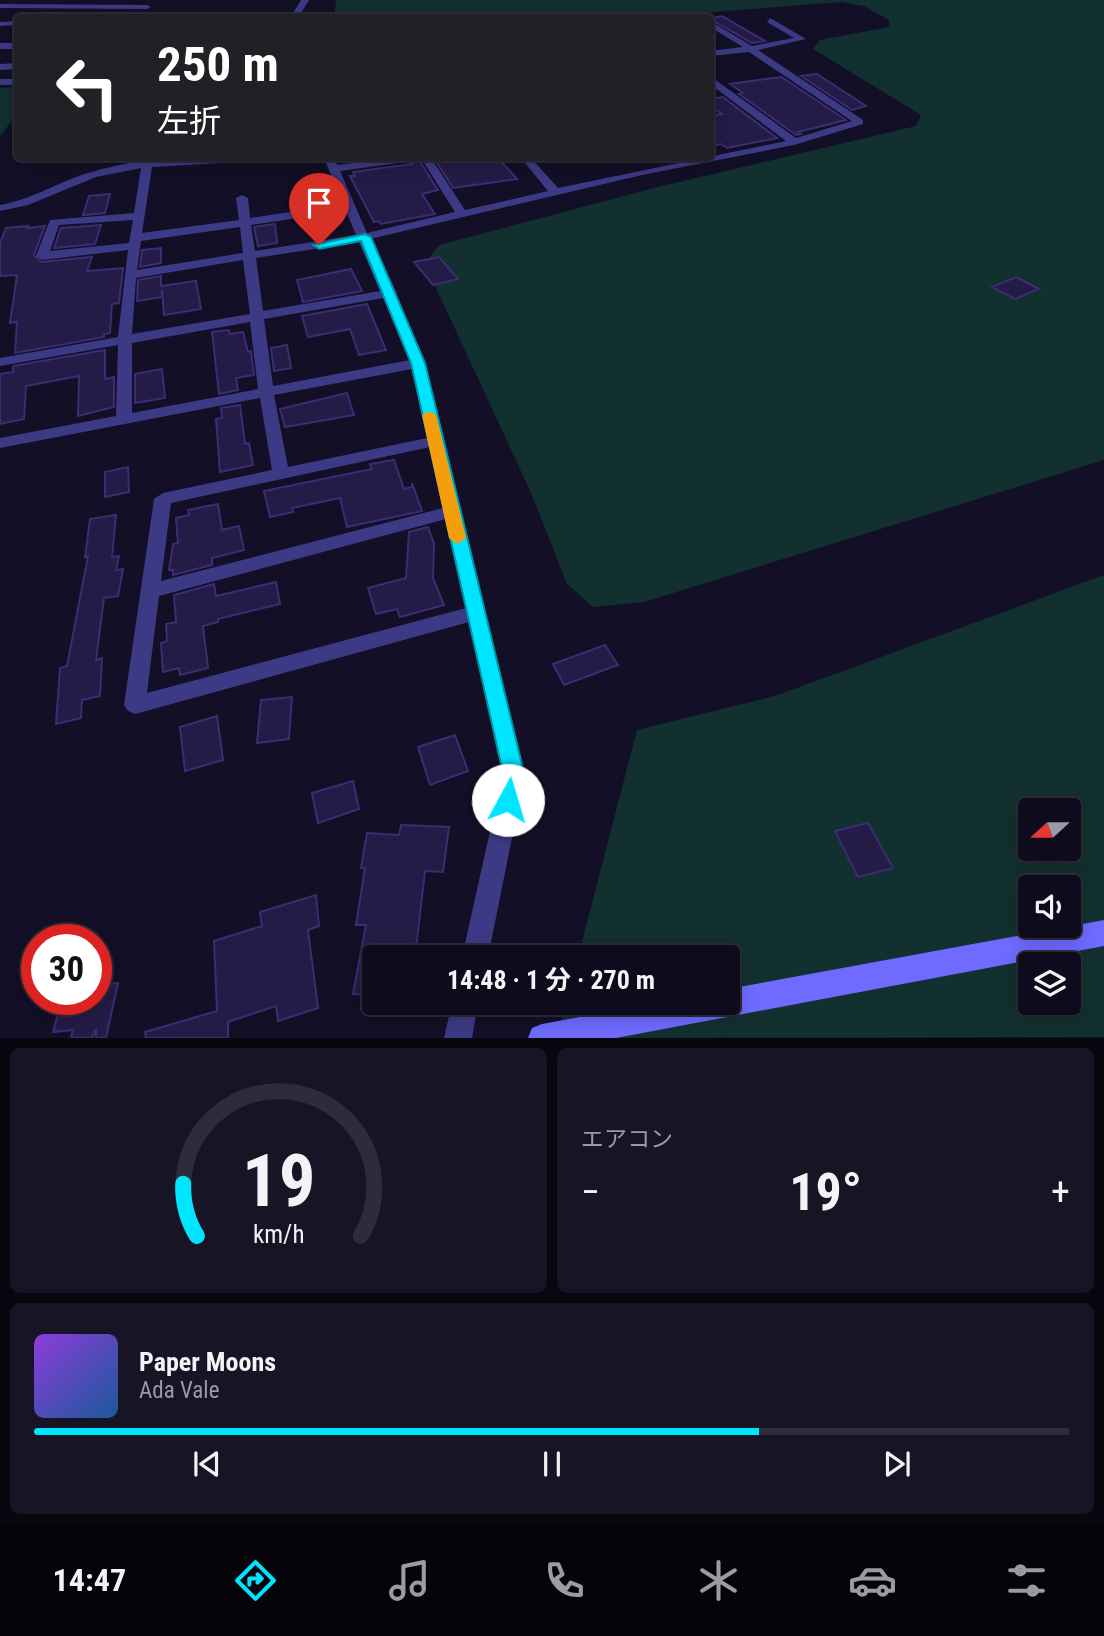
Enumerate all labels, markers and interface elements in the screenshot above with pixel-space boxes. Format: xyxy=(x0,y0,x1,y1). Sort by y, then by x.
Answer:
text: 250 m xyxy=(157,36,279,93)
icon: left xyxy=(42,42,133,133)
text: 左折 xyxy=(157,102,221,140)
pin xyxy=(289,173,349,245)
icon: arrive xyxy=(300,184,338,222)
position arrow xyxy=(471,763,545,837)
north arrow xyxy=(1018,798,1082,861)
map controls xyxy=(1018,798,1081,1015)
button: sound xyxy=(1018,875,1081,938)
speed limit sign: 30 xyxy=(21,924,112,1015)
button: layers xyxy=(1018,952,1081,1015)
text: 14:48 · 1 分 · 270 m xyxy=(447,965,655,995)
text: エアコン xyxy=(581,1126,673,1153)
text: 19 xyxy=(242,1139,315,1225)
text: 19° xyxy=(789,1162,862,1223)
text: − xyxy=(581,1170,600,1214)
text: + xyxy=(1051,1170,1070,1214)
text: km/h xyxy=(253,1220,304,1249)
text: Paper Moons xyxy=(139,1347,276,1377)
text: Ada Vale xyxy=(139,1377,219,1404)
icon: previous xyxy=(188,1445,226,1483)
icon: pause xyxy=(533,1445,571,1483)
icon: next xyxy=(878,1445,916,1483)
icon: directions xyxy=(231,1556,280,1605)
icon: music xyxy=(385,1556,434,1605)
icon: phone xyxy=(540,1556,589,1605)
icon: climate xyxy=(694,1556,743,1605)
icon: car xyxy=(848,1556,897,1605)
icon: filters xyxy=(1002,1556,1051,1605)
text: 14:47 xyxy=(53,1561,126,1599)

